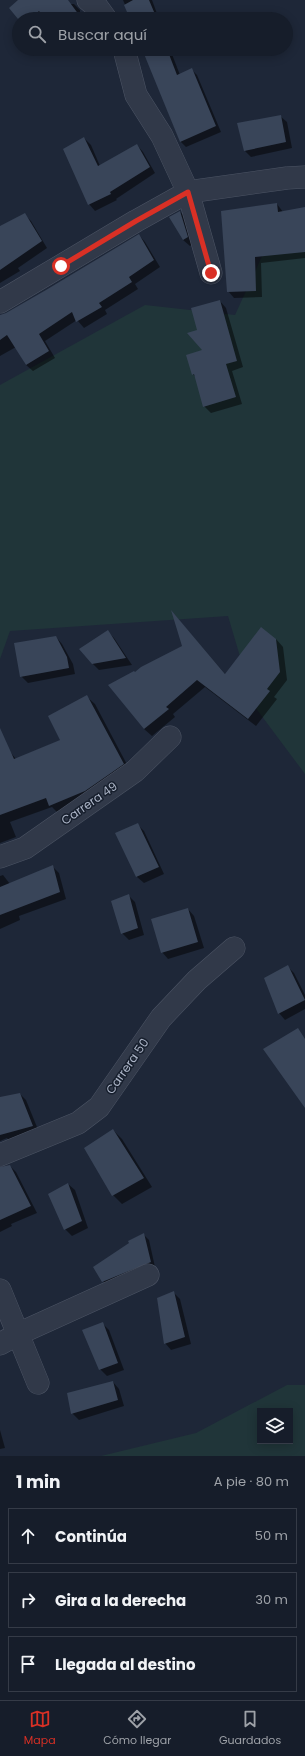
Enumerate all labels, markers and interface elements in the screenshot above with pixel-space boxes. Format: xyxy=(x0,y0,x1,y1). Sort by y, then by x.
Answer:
search box xyxy=(12,12,293,56)
icon: search xyxy=(26,23,48,45)
text: Buscar aquí xyxy=(58,24,147,45)
route start xyxy=(52,257,70,275)
route end xyxy=(202,264,220,282)
street label: Carrera 49 xyxy=(58,777,120,829)
street label: Carrera 50 xyxy=(101,1035,153,1097)
map controls xyxy=(257,1408,293,1444)
button: layers xyxy=(257,1408,293,1444)
text: 1 min xyxy=(16,1470,60,1494)
text: A pie · 80 m xyxy=(214,1472,289,1491)
icon: ahead xyxy=(17,1525,39,1547)
text: Continúa xyxy=(55,1526,127,1547)
text: 50 m xyxy=(255,1526,288,1545)
icon: right xyxy=(17,1589,39,1611)
text: Gira a la derecha xyxy=(55,1590,186,1611)
text: 30 m xyxy=(255,1590,288,1609)
icon: arrive xyxy=(17,1653,39,1675)
text: Llegada al destino xyxy=(55,1654,196,1675)
tab: Mapa xyxy=(24,1708,56,1749)
tab: Cómo llegar xyxy=(103,1708,171,1749)
tab: Guardados xyxy=(219,1708,281,1749)

